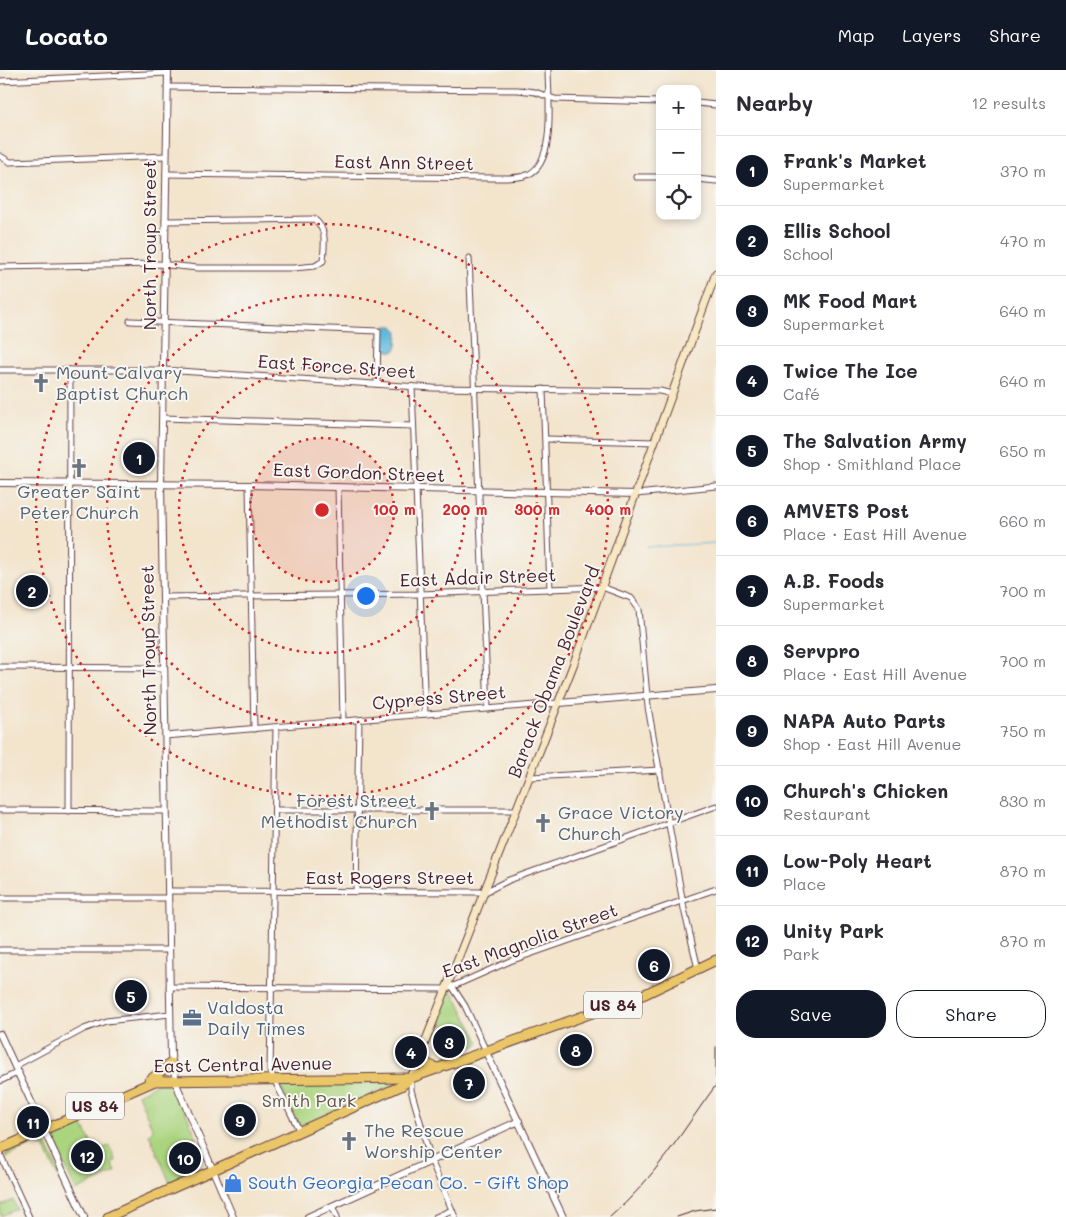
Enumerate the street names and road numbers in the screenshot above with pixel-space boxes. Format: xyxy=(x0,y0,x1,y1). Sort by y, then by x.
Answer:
street label: East Ann Street xyxy=(334,149,474,175)
street label: North Troup Street xyxy=(137,160,161,330)
street label: East Force Street xyxy=(257,349,417,384)
street label: East Gordon Street xyxy=(273,457,445,487)
street label: East Adair Street xyxy=(399,562,557,592)
street label: Barack Obama Boulevard xyxy=(501,562,605,781)
street label: North Troup Street xyxy=(135,565,161,736)
street label: Cypress Street xyxy=(371,679,507,715)
street label: East Rogers Street xyxy=(306,865,474,889)
street label: East Magnolia Street xyxy=(439,897,621,983)
road number: US 84 xyxy=(584,992,642,1018)
street label: East Central Avenue xyxy=(153,1050,333,1078)
road number: US 84 xyxy=(66,1092,124,1120)

